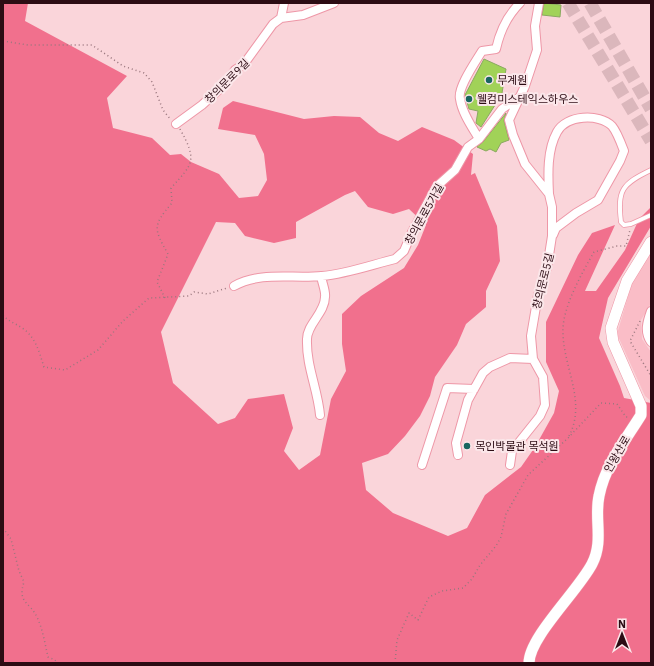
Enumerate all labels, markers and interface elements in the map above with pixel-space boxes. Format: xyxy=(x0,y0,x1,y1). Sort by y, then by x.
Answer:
street label: 창의문로9길 xyxy=(202,56,252,106)
place label: 무계원 xyxy=(497,73,527,87)
marker: 무계원 xyxy=(484,75,494,85)
place label: 웰컴미스테익스하우스 xyxy=(477,92,578,106)
marker: 웰컴미스테익스하우스 xyxy=(464,94,474,104)
street label: 창의문로5가길 xyxy=(402,181,446,247)
street label: 창의문로5길 xyxy=(529,252,557,310)
street label: 인왕산로 xyxy=(601,433,633,475)
place label: 목인박물관 목석원 xyxy=(475,439,559,453)
marker: 목인박물관 목석원 xyxy=(462,441,472,451)
north arrow xyxy=(602,614,642,654)
text: N xyxy=(618,617,626,631)

